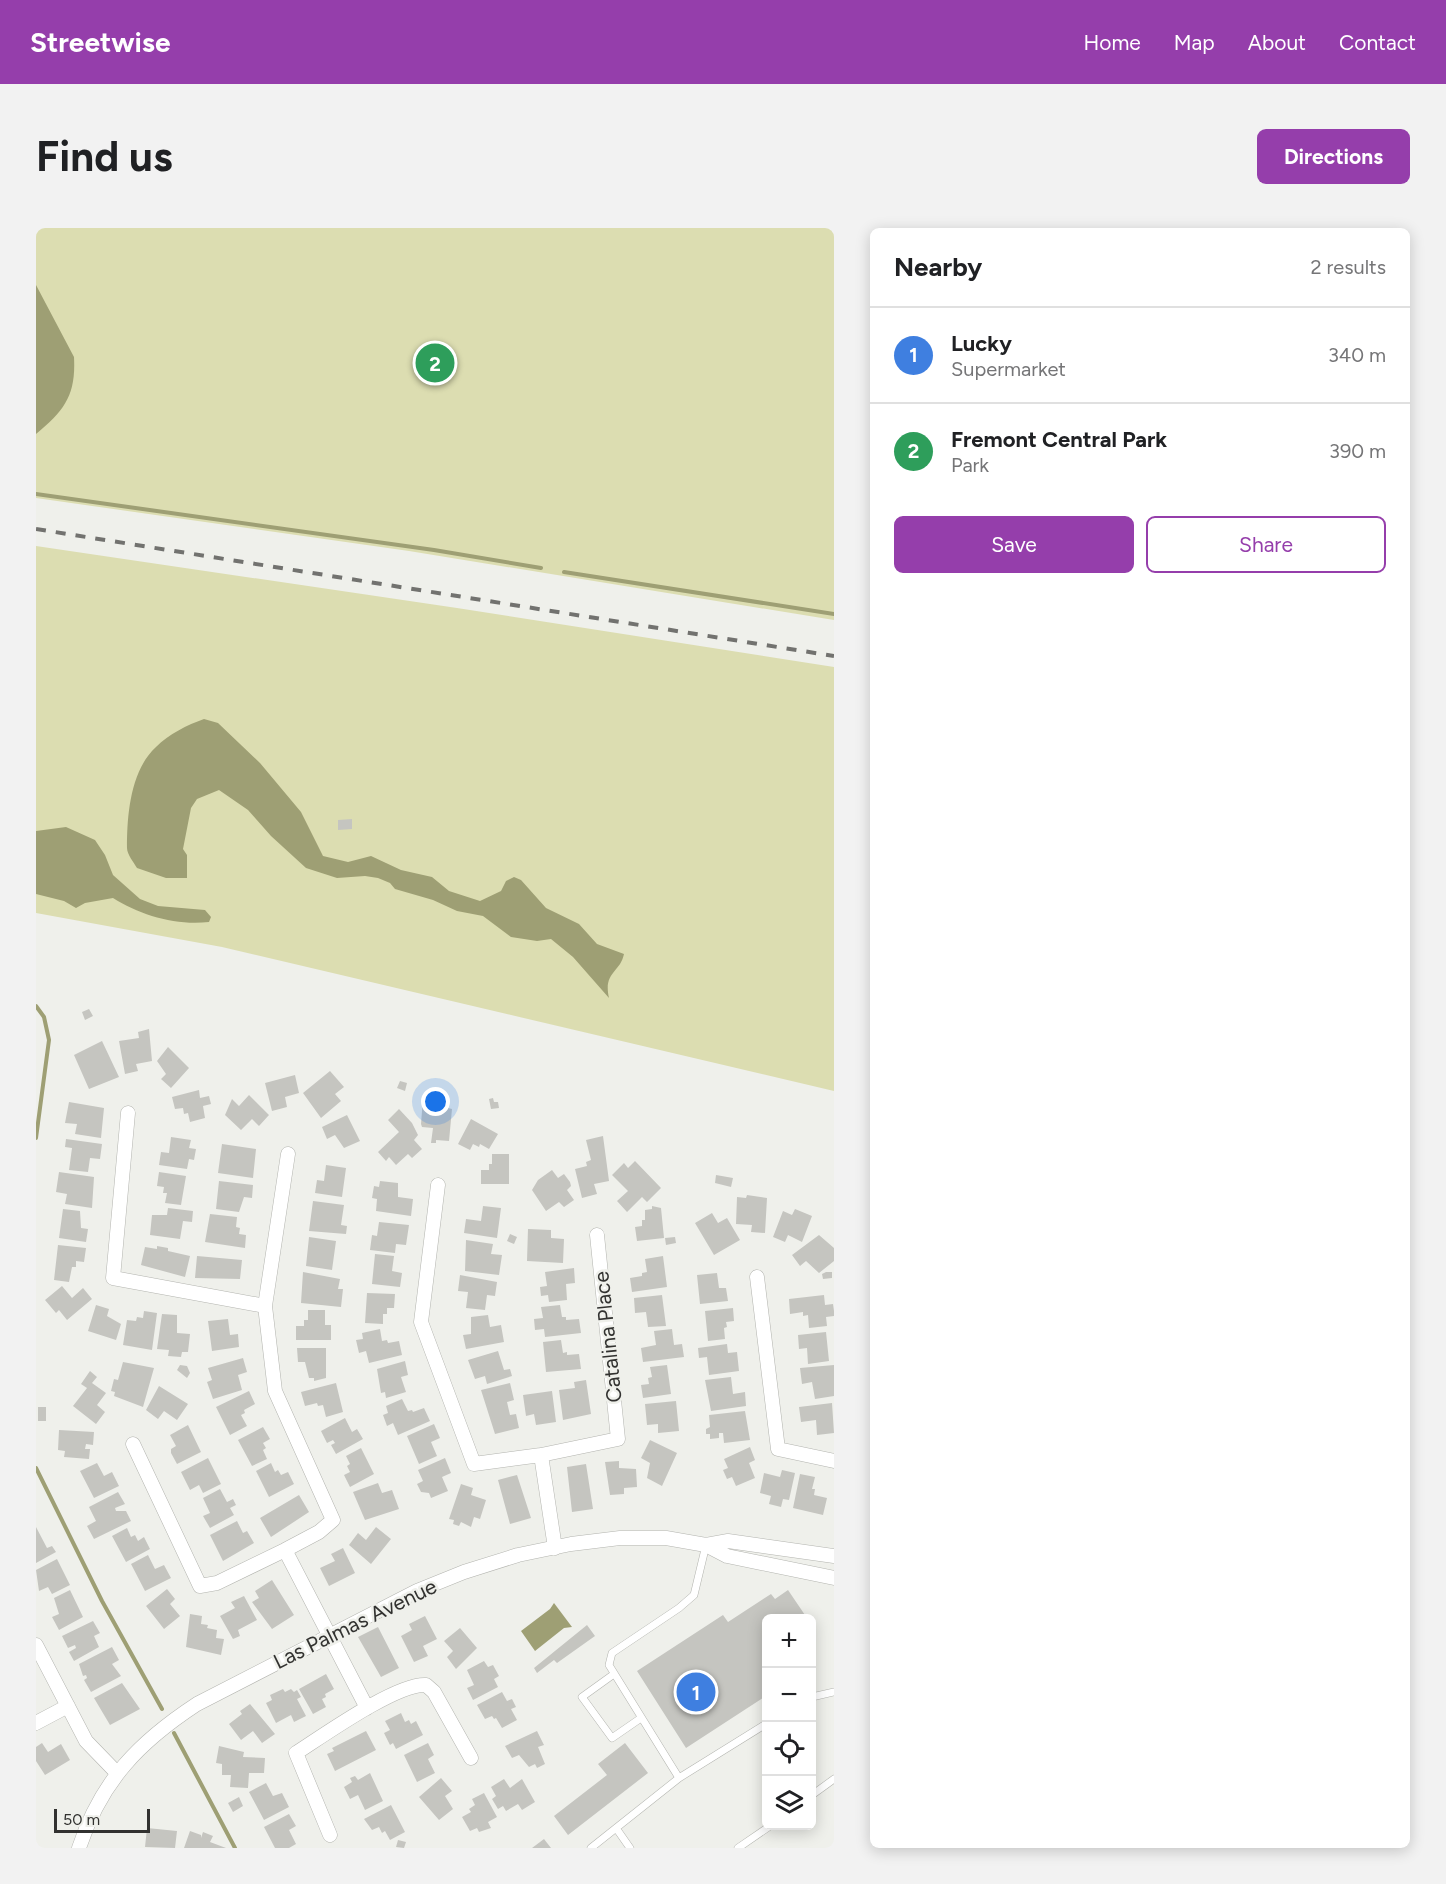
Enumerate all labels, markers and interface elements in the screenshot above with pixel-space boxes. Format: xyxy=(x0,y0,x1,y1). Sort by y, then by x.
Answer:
text: Streetwise xyxy=(30,25,170,59)
text: Home xyxy=(1084,30,1141,55)
text: Map xyxy=(1174,30,1215,55)
text: About xyxy=(1248,30,1306,55)
text: Contact xyxy=(1339,30,1416,55)
button: Directions xyxy=(1257,129,1410,184)
text: Find us xyxy=(36,131,173,182)
text: Nearby xyxy=(894,251,982,283)
text: 2 results xyxy=(1310,255,1386,279)
text: Lucky xyxy=(951,330,1012,357)
pin: 2 xyxy=(416,340,454,386)
text: 1 xyxy=(909,343,918,367)
text: 340 m xyxy=(1328,343,1386,367)
text: Supermarket xyxy=(951,357,1066,381)
text: Fremont Central Park xyxy=(951,426,1167,453)
text: 2 xyxy=(908,439,919,463)
text: 390 m xyxy=(1329,439,1386,463)
text: Park xyxy=(951,453,989,477)
button: Save xyxy=(894,516,1134,573)
button: Share xyxy=(1146,516,1386,573)
your location xyxy=(421,1087,450,1116)
street label: Catalina Place xyxy=(588,1270,627,1404)
street label: Las Palmas Avenue xyxy=(269,1573,440,1674)
map controls xyxy=(762,1614,816,1830)
button: + xyxy=(762,1614,816,1668)
button: − xyxy=(762,1668,816,1722)
pin: 1 xyxy=(676,1670,716,1714)
button: locate xyxy=(762,1722,816,1776)
button: layers xyxy=(762,1776,816,1830)
scale bar xyxy=(54,1806,150,1834)
text: 50 m xyxy=(63,1810,100,1829)

